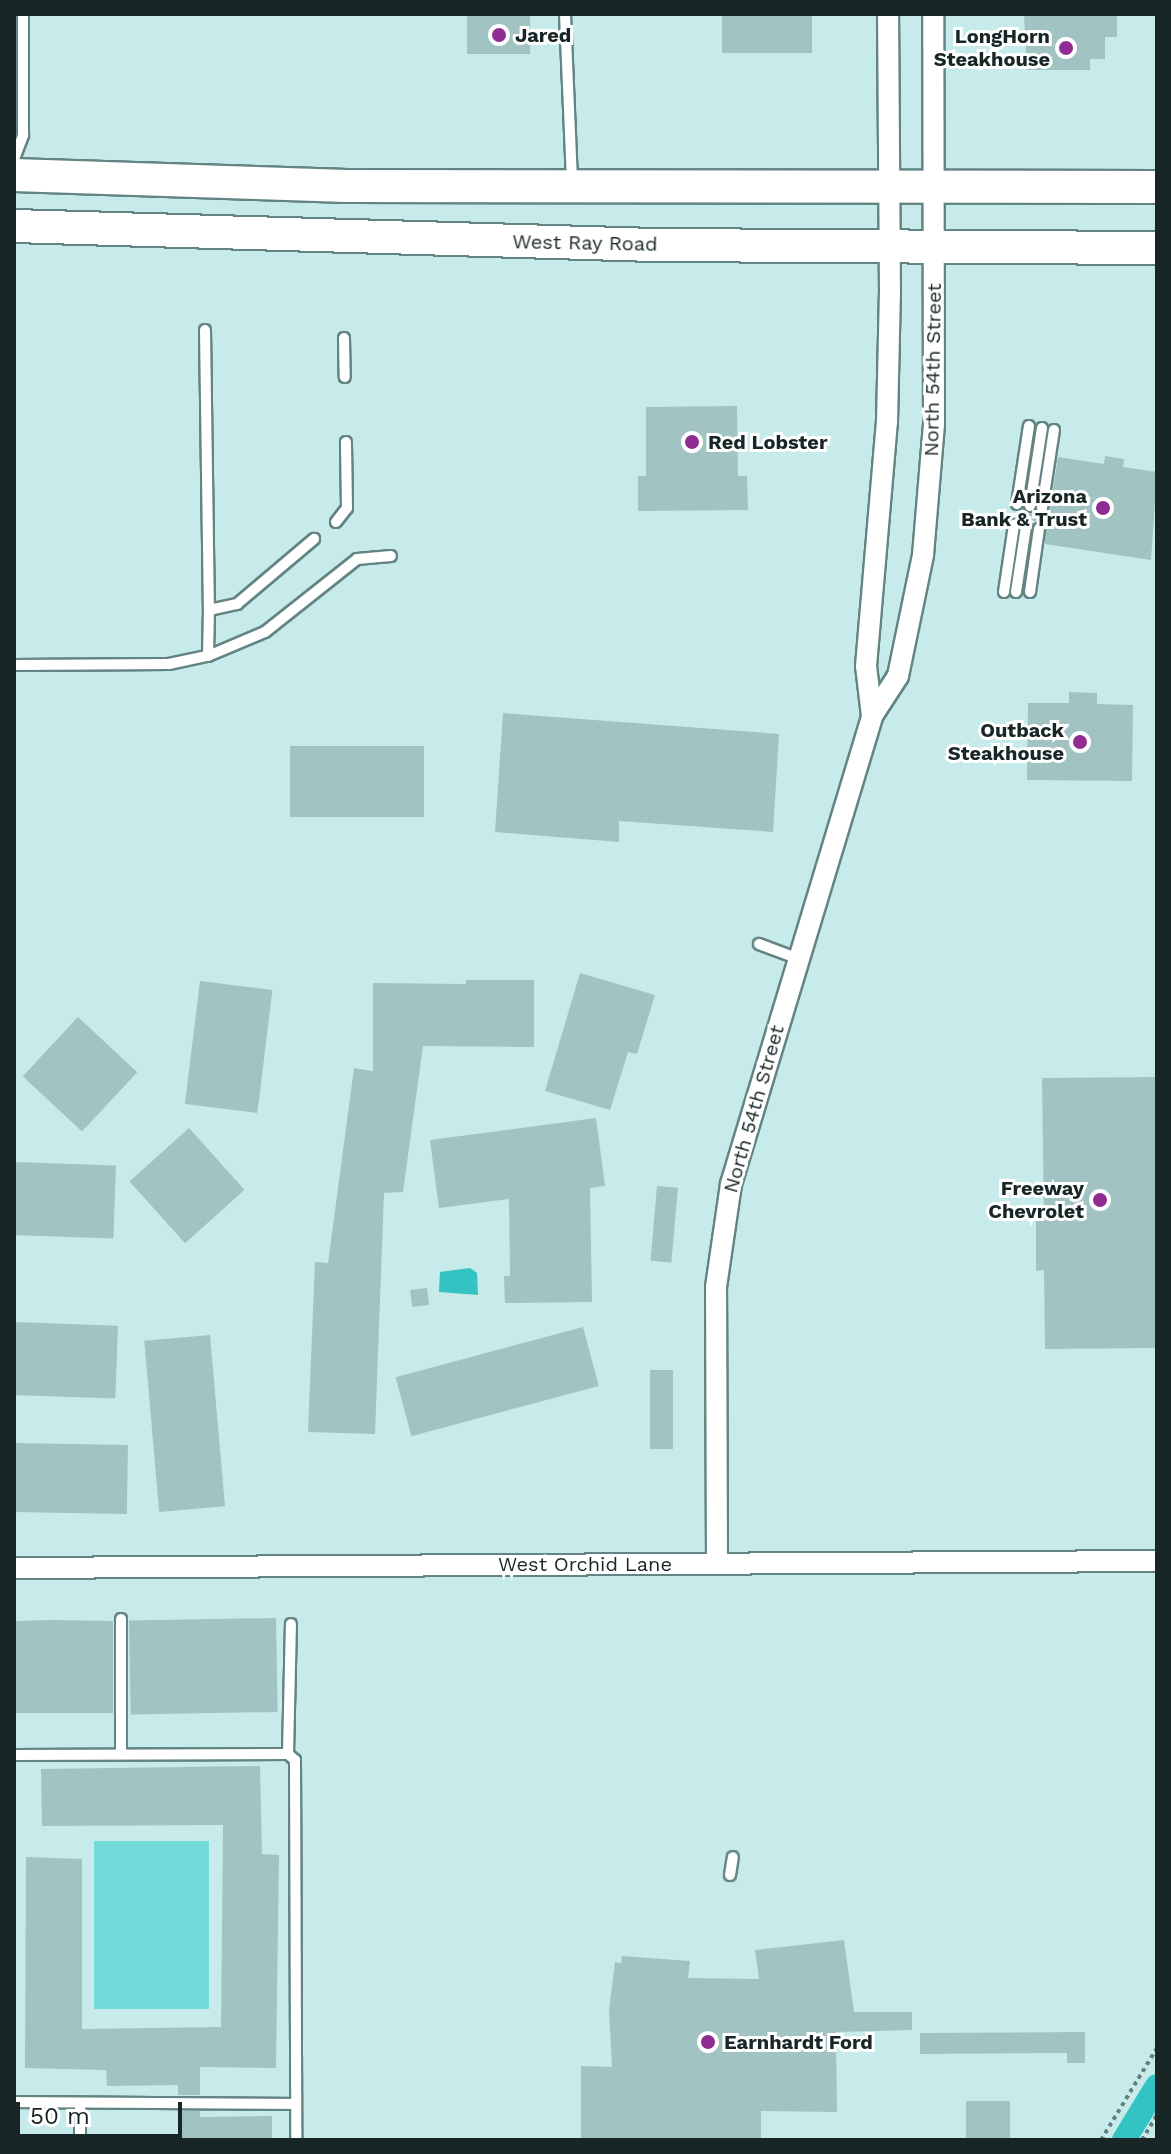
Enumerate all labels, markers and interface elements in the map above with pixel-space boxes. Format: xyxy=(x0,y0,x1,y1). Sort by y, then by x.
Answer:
place label: Jared xyxy=(515,23,571,47)
place label: LongHorn Steakhouse xyxy=(934,24,1050,71)
marker: Jared xyxy=(490,26,508,44)
marker: LongHorn Steakhouse xyxy=(1057,39,1075,57)
street label: West Ray Road xyxy=(512,230,658,256)
street label: North 54th Street xyxy=(919,283,947,457)
place label: Red Lobster xyxy=(708,430,828,454)
marker: Red Lobster xyxy=(683,433,701,451)
place label: Arizona Bank & Trust xyxy=(960,484,1087,531)
marker: Arizona Bank & Trust xyxy=(1094,499,1112,517)
place label: Outback Steakhouse xyxy=(948,718,1064,765)
marker: Outback Steakhouse xyxy=(1071,733,1089,751)
street label: North 54th Street xyxy=(719,1022,789,1196)
place label: Freeway Chevrolet xyxy=(988,1176,1084,1223)
marker: Freeway Chevrolet xyxy=(1091,1191,1109,1209)
street label: West Orchid Lane xyxy=(498,1552,672,1576)
place label: Earnhardt Ford xyxy=(724,2030,873,2054)
marker: Earnhardt Ford xyxy=(699,2033,717,2051)
scale bar xyxy=(20,2086,186,2136)
text: 50 m xyxy=(30,2102,90,2130)

